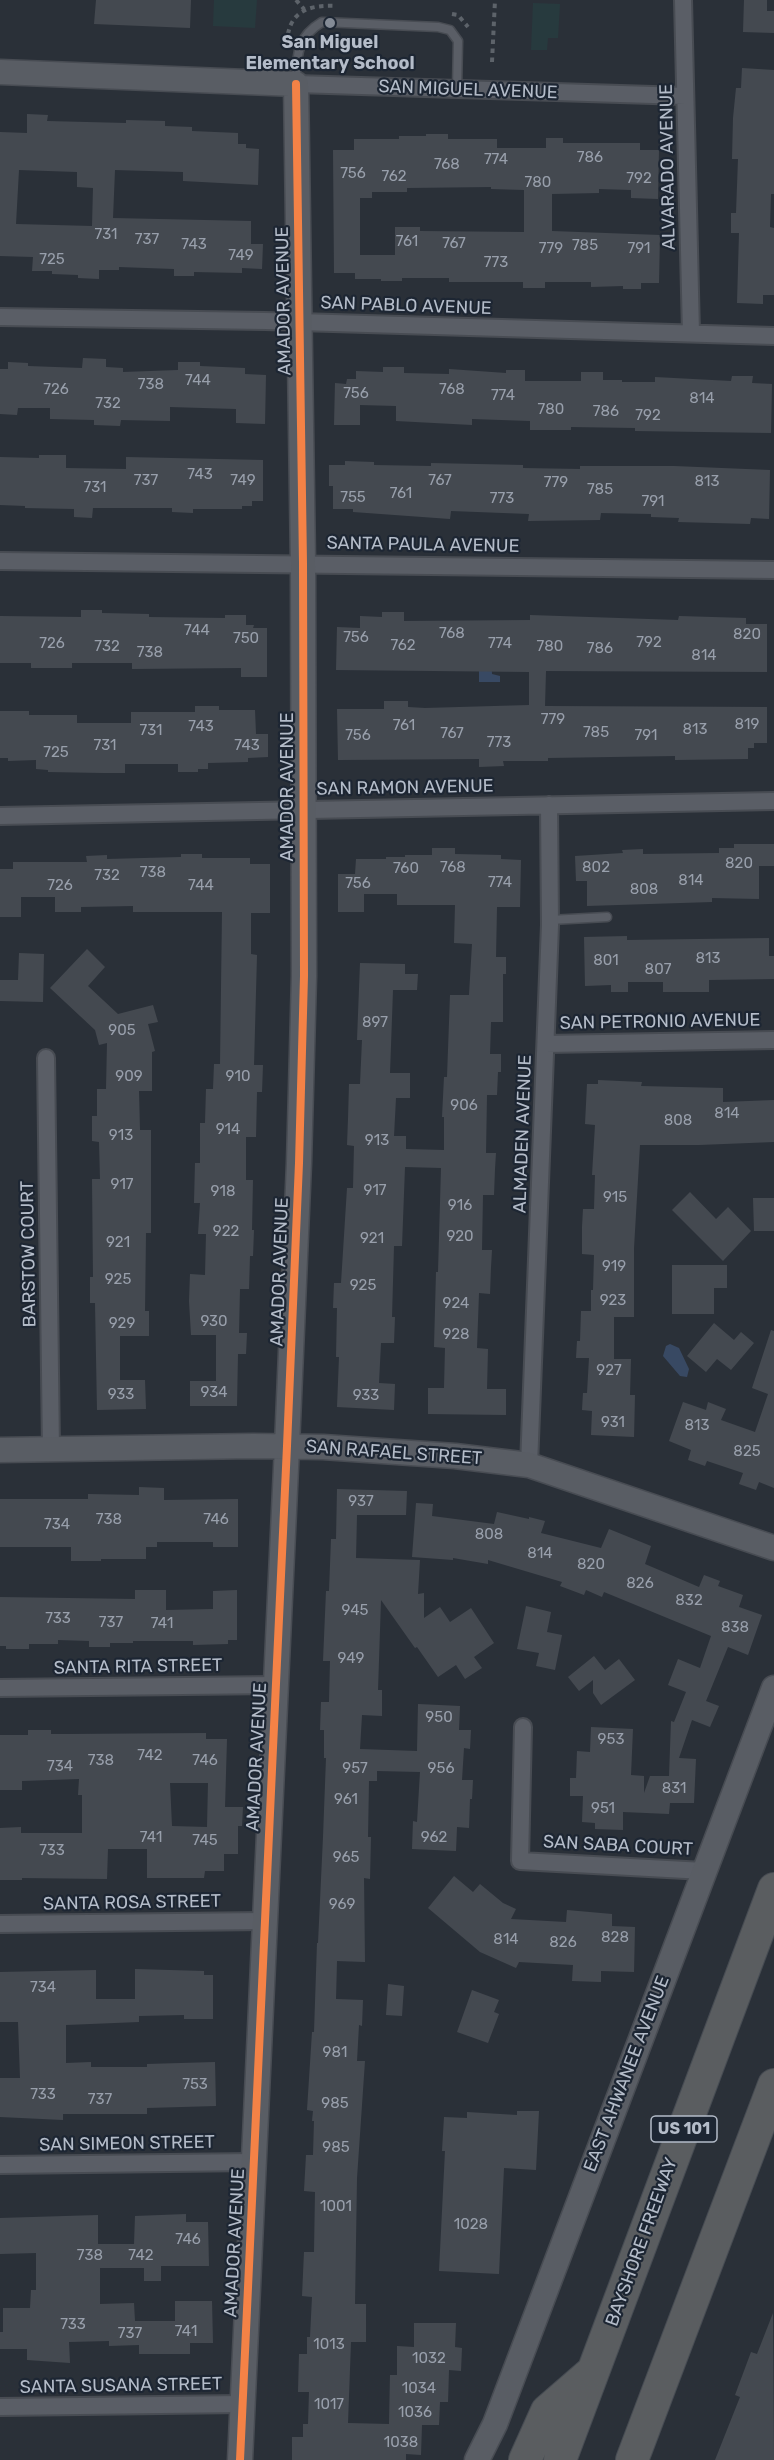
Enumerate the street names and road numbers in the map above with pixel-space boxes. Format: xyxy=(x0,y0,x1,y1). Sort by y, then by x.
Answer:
street label: SAN MIGUEL AVENUE xyxy=(378,76,558,104)
street label: ALVARADO AVENUE xyxy=(656,84,680,250)
street label: AMADOR AVENUE xyxy=(272,226,296,376)
street label: SAN PABLO AVENUE xyxy=(320,292,492,320)
street label: SANTA PAULA AVENUE xyxy=(326,533,520,557)
street label: AMADOR AVENUE xyxy=(277,712,299,862)
street label: SAN RAMON AVENUE xyxy=(316,776,494,800)
street label: SAN PETRONIO AVENUE xyxy=(559,1009,761,1035)
street label: ALMADEN AVENUE xyxy=(509,1054,537,1214)
street label: BARSTOW COURT xyxy=(17,1180,41,1328)
street label: AMADOR AVENUE xyxy=(267,1197,293,1347)
street label: SAN RAFAEL STREET xyxy=(305,1436,483,1470)
street label: SANTA RITA STREET xyxy=(53,1655,223,1679)
street label: AMADOR AVENUE xyxy=(242,1682,272,1832)
street label: SAN SABA COURT xyxy=(542,1831,694,1861)
street label: SANTA ROSA STREET xyxy=(43,1891,221,1915)
street label: EAST AHWANEE AVENUE xyxy=(580,1973,674,2175)
road number: US 101 xyxy=(651,2116,717,2142)
street label: SAN SIMEON STREET xyxy=(39,2132,215,2156)
street label: BAYSHORE FREEWAY xyxy=(601,2155,683,2329)
street label: AMADOR AVENUE xyxy=(220,2168,250,2318)
street label: SANTA SUSANA STREET xyxy=(20,2373,222,2399)

